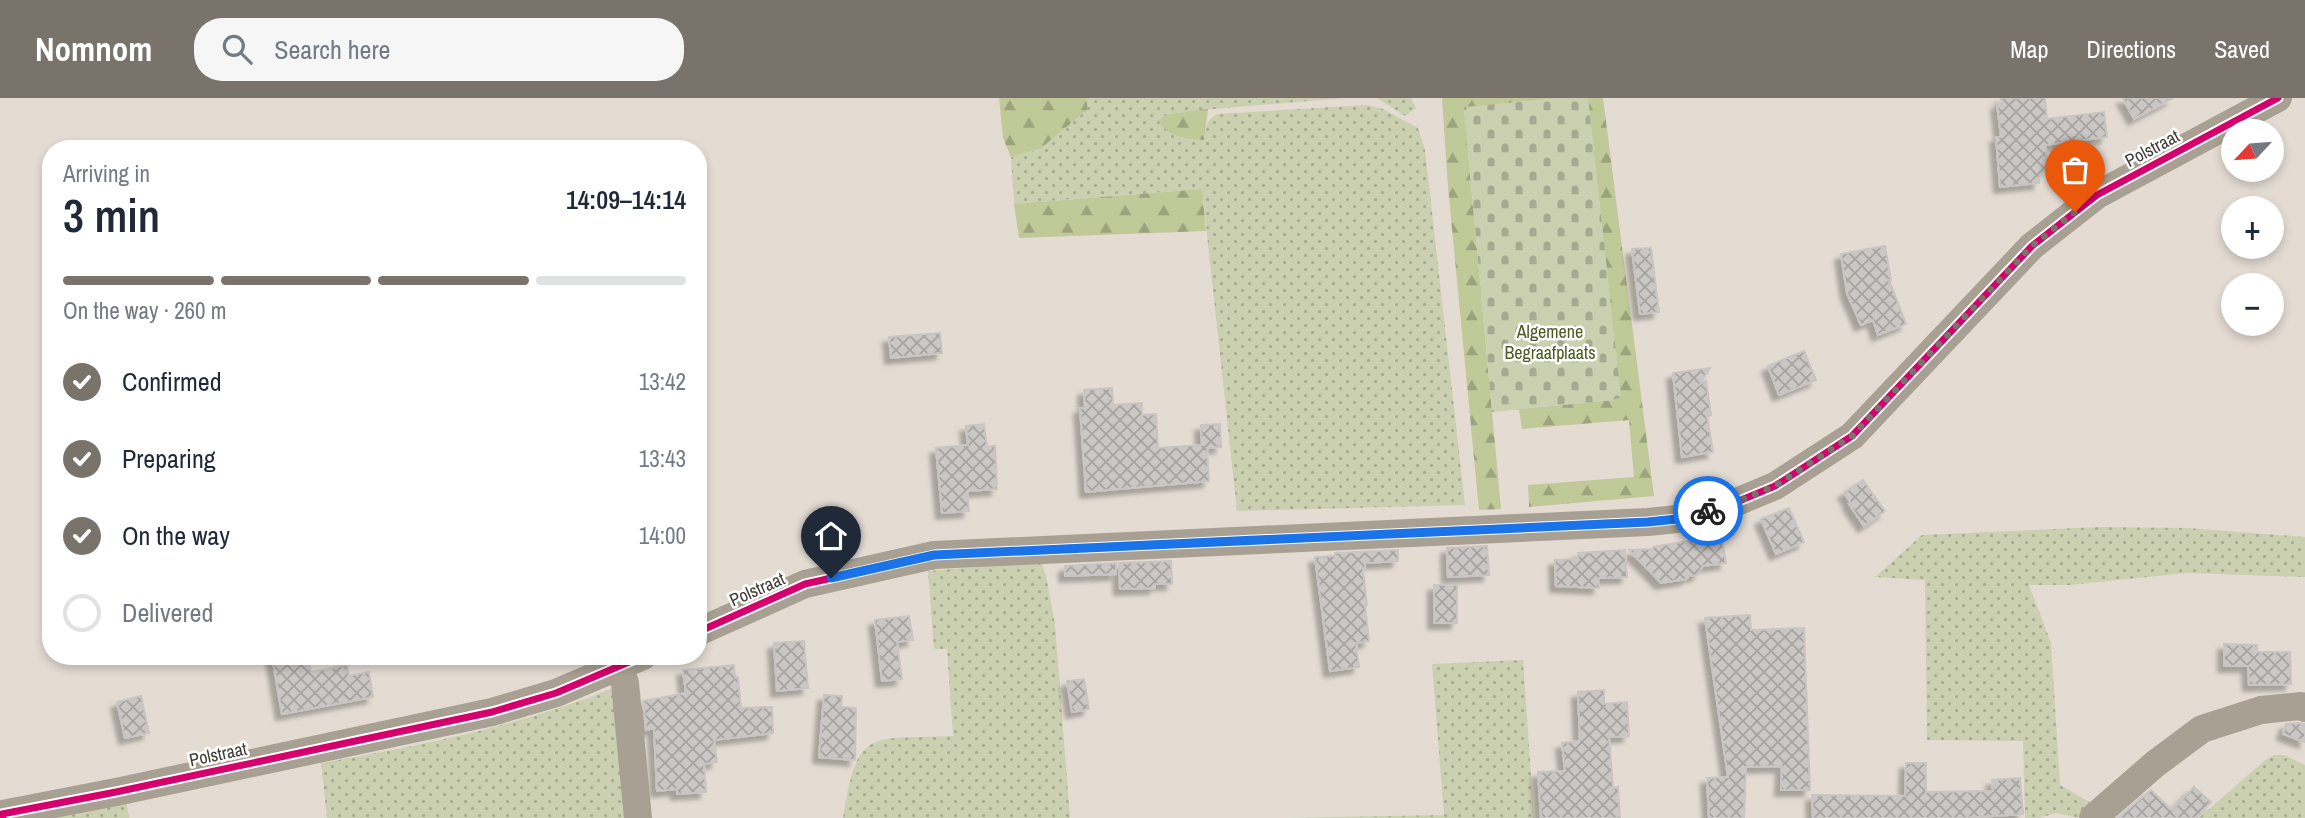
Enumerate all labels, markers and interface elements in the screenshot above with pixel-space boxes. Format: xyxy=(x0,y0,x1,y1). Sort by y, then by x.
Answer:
search box xyxy=(194,18,684,81)
text: Nomnom xyxy=(35,27,152,71)
icon: search xyxy=(218,30,256,68)
text: Search here xyxy=(274,32,390,67)
text: Map xyxy=(2010,33,2048,65)
text: Directions xyxy=(2086,33,2176,65)
text: Saved xyxy=(2214,33,2270,65)
north arrow xyxy=(2221,119,2284,182)
map controls xyxy=(2221,119,2284,336)
street label: Polstraat xyxy=(2120,123,2184,173)
pin xyxy=(2045,140,2105,212)
icon: bag xyxy=(2056,151,2094,189)
text: Arriving in xyxy=(63,158,150,189)
text: 14:09–14:14 xyxy=(566,182,686,217)
text: 3 min xyxy=(63,184,160,246)
button: + xyxy=(2221,196,2284,259)
button: − xyxy=(2221,273,2284,336)
text: On the way · 260 m xyxy=(63,295,227,326)
park label: Algemene Begraafplaats xyxy=(1504,319,1596,365)
icon: check xyxy=(63,363,101,401)
text: Confirmed xyxy=(122,364,222,399)
text: 13:42 xyxy=(639,366,686,397)
icon: check xyxy=(63,440,101,478)
text: Preparing xyxy=(122,441,216,476)
text: 13:43 xyxy=(639,443,686,474)
courier xyxy=(1673,476,1743,546)
icon: bike xyxy=(1689,492,1727,530)
pin xyxy=(801,506,861,578)
icon: check xyxy=(63,517,101,555)
icon: home xyxy=(812,517,850,555)
text: On the way xyxy=(122,518,230,553)
text: 14:00 xyxy=(639,520,686,551)
street label: Polstraat xyxy=(725,566,789,612)
text: Delivered xyxy=(122,595,213,630)
street label: Polstraat xyxy=(187,736,249,772)

